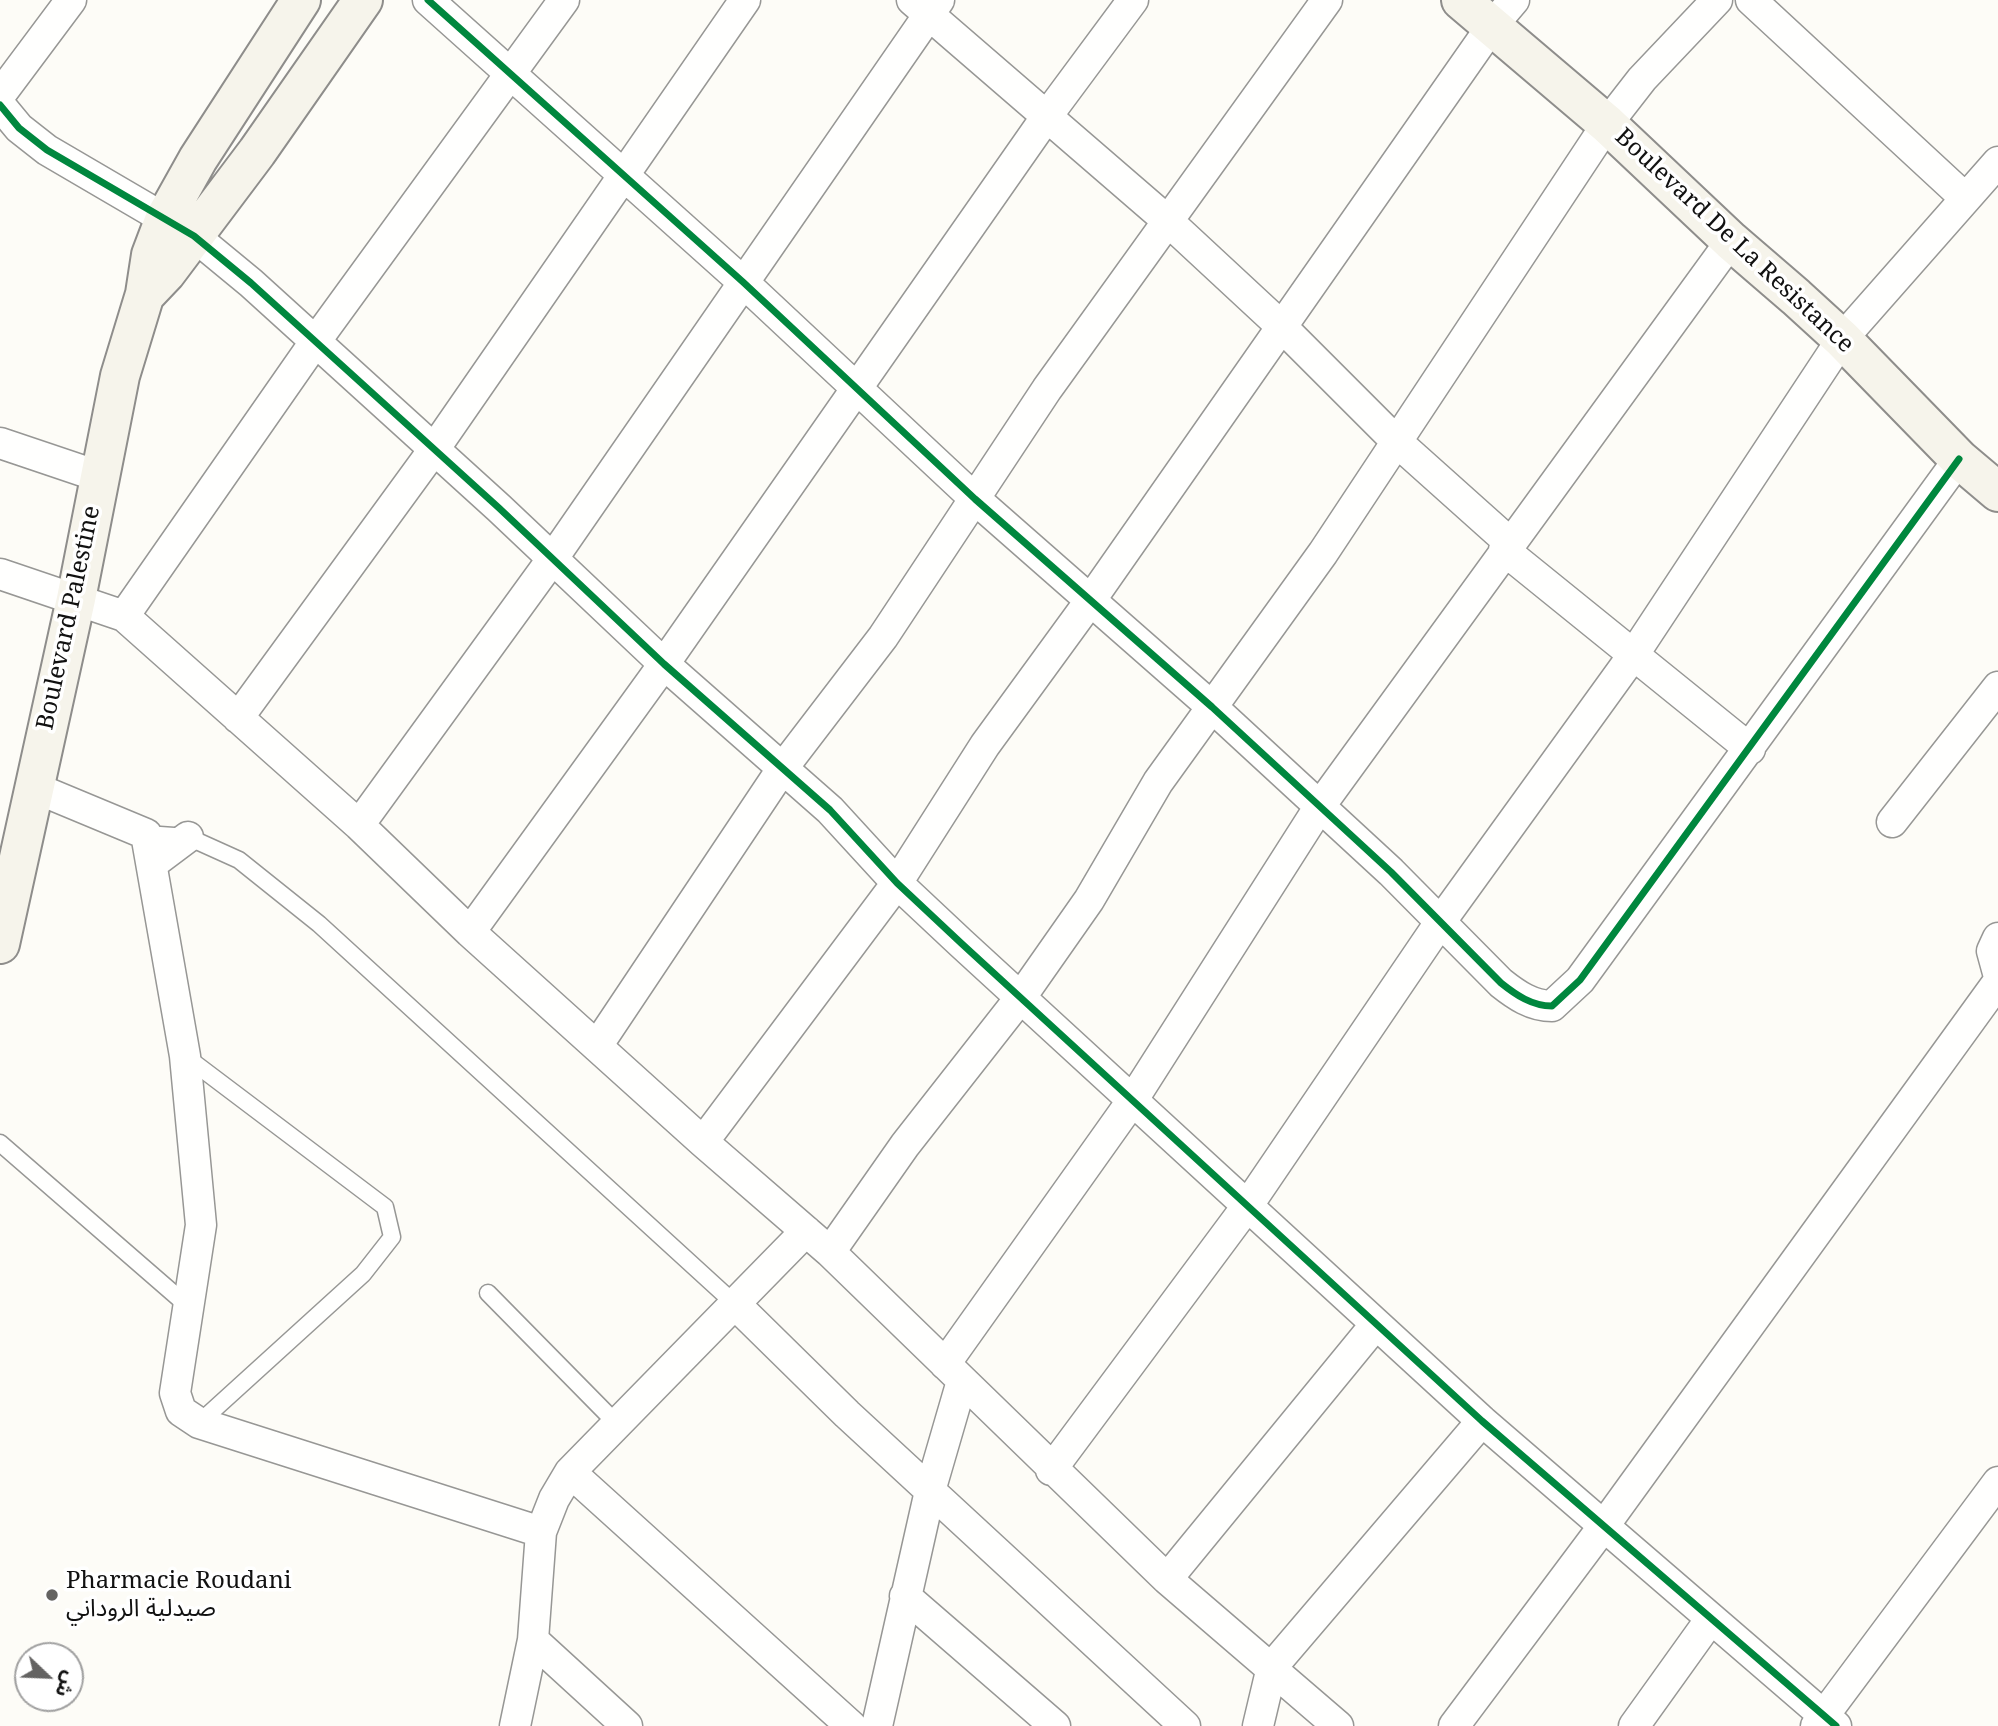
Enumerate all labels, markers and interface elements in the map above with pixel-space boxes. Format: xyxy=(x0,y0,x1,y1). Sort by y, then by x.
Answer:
street label: Boulevard De La Resistance xyxy=(1609,123,1859,359)
street label: Boulevard Palestine xyxy=(31,503,107,733)
place label: Pharmacie Roudani صيدلية الروداني xyxy=(66,1567,292,1623)
marker: Pharmacie Roudani صيدلية الروداني xyxy=(44,1587,60,1603)
north arrow xyxy=(14,1642,84,1712)
text: ش xyxy=(49,1667,84,1701)

